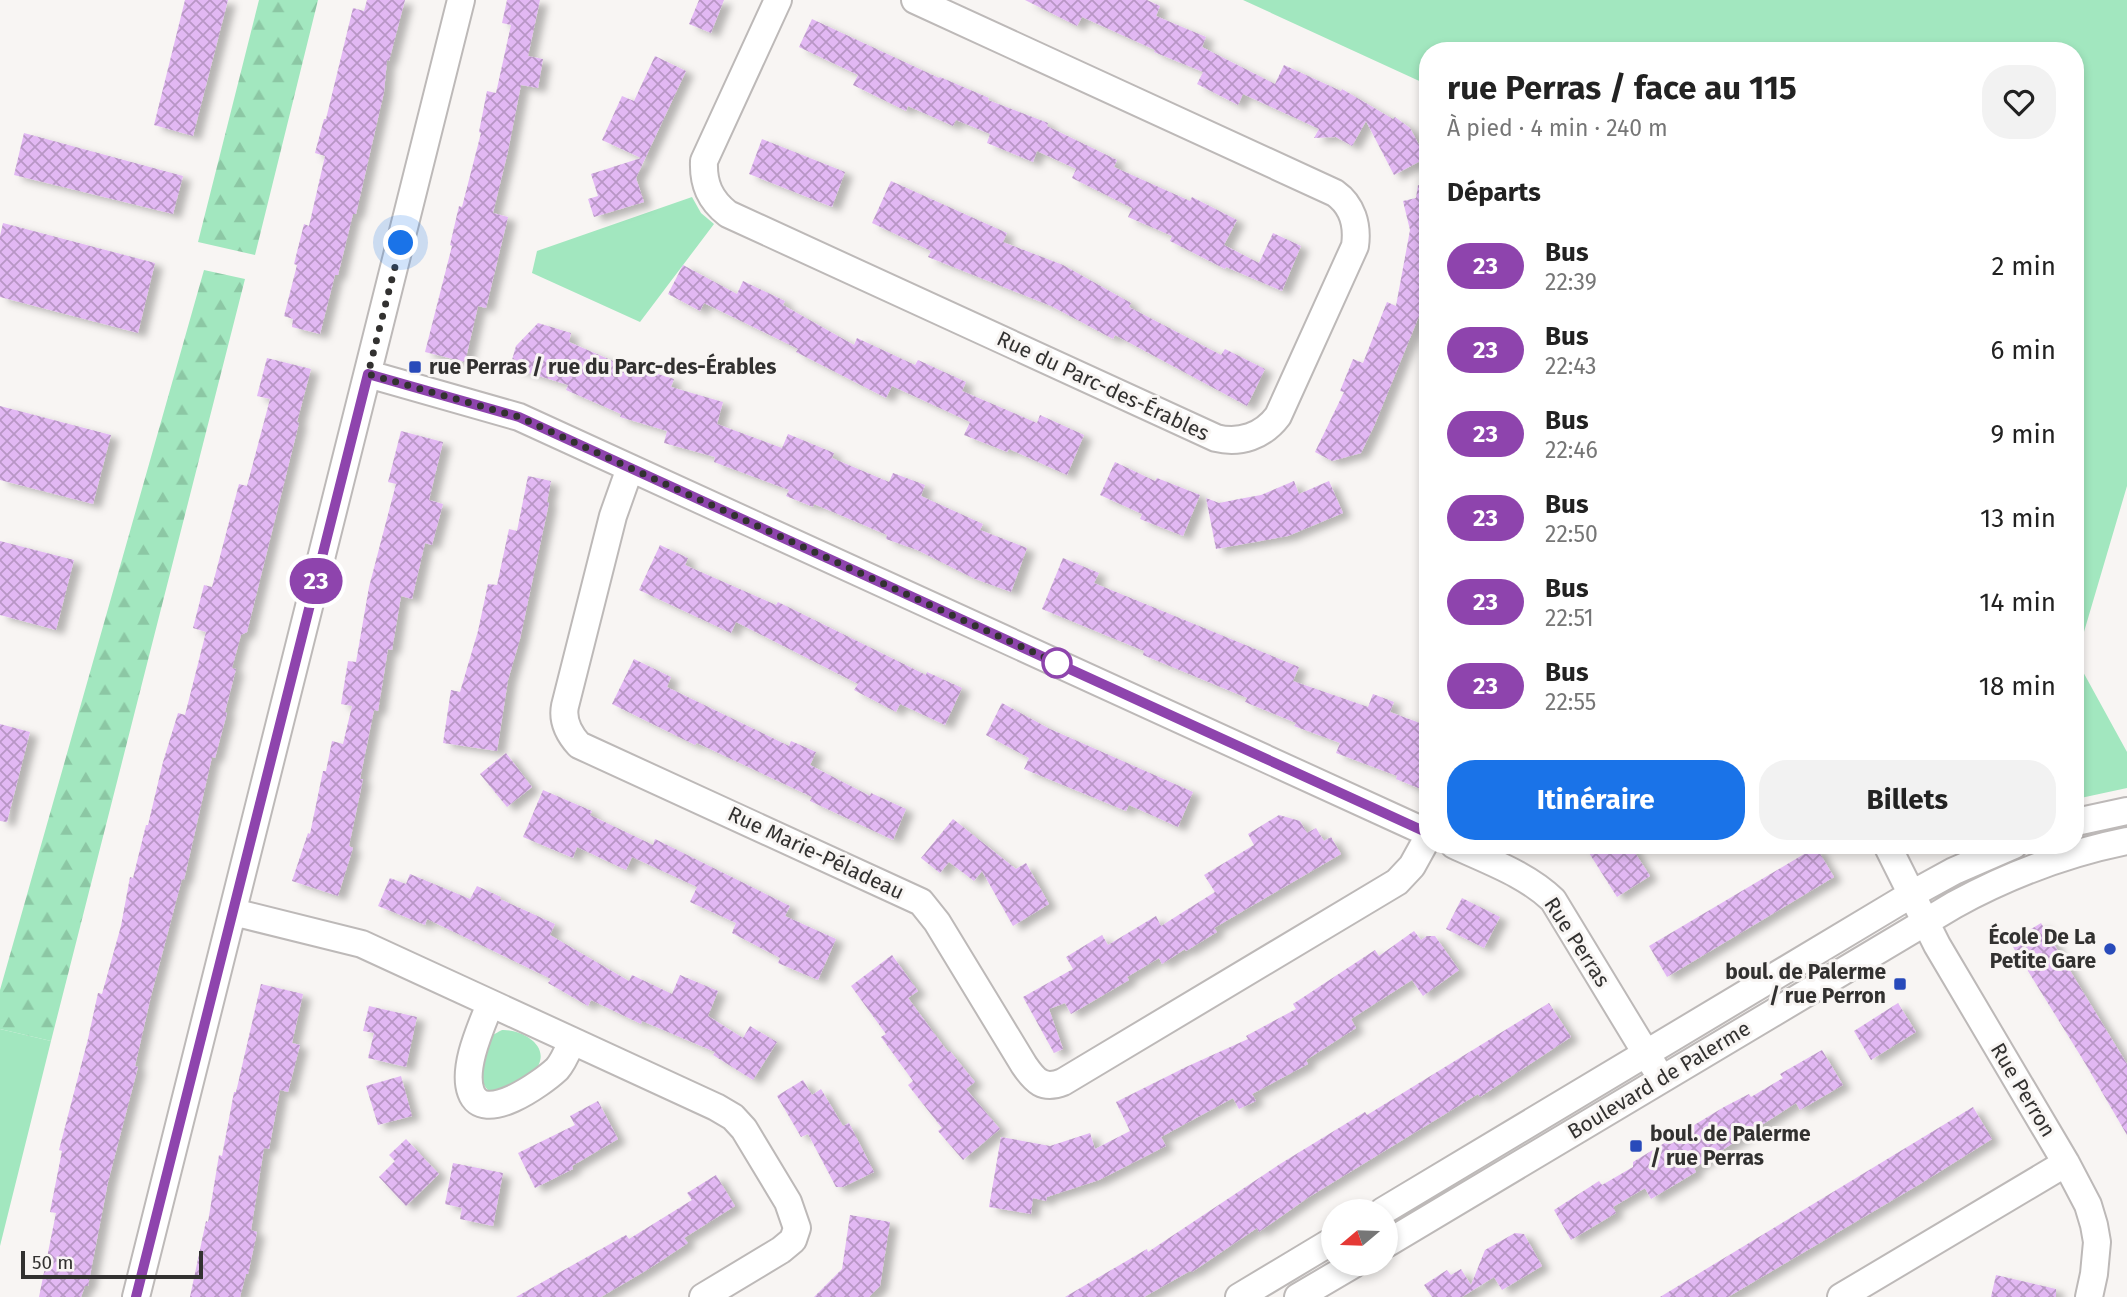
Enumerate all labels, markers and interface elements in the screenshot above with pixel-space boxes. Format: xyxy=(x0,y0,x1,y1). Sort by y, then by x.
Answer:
button: heart xyxy=(1982,65,2056,139)
text: rue Perras / face au 115 xyxy=(1447,68,1797,108)
text: À pied · 4 min · 240 m xyxy=(1447,114,1668,142)
text: Départs xyxy=(1447,177,1541,208)
your location xyxy=(383,225,418,260)
text: Bus xyxy=(1545,237,1588,268)
text: 2 min xyxy=(1991,251,2056,282)
text: 23 xyxy=(1473,252,1498,280)
text: 22:39 xyxy=(1545,268,1597,296)
text: Bus xyxy=(1545,321,1588,352)
street label: Rue du Parc-des-Érables xyxy=(993,325,1214,447)
text: 6 min xyxy=(1990,335,2056,366)
text: 23 xyxy=(1473,336,1498,364)
text: 22:43 xyxy=(1545,352,1597,380)
place label: rue Perras / rue du Parc-des-Érables xyxy=(429,353,776,380)
marker: rue Perras / rue du Parc-des-Érables xyxy=(407,359,423,375)
text: Bus xyxy=(1545,405,1588,436)
text: 9 min xyxy=(1991,419,2056,450)
text: 23 xyxy=(1473,420,1498,448)
text: 22:46 xyxy=(1545,436,1598,464)
text: Bus xyxy=(1545,489,1588,520)
text: 13 min xyxy=(1980,503,2056,534)
text: 23 xyxy=(1473,504,1498,532)
text: 22:50 xyxy=(1545,520,1598,548)
line badge: 23 xyxy=(284,558,348,604)
text: 23 xyxy=(304,567,328,595)
text: Bus xyxy=(1545,573,1588,604)
text: 14 min xyxy=(1979,587,2056,618)
text: 23 xyxy=(1473,588,1498,616)
text: 22:51 xyxy=(1545,604,1594,632)
unlabelled marker xyxy=(1042,648,1072,678)
text: Bus xyxy=(1545,657,1588,688)
text: 18 min xyxy=(1979,671,2056,702)
text: 23 xyxy=(1473,672,1498,700)
text: 22:55 xyxy=(1545,688,1596,716)
button: Itinéraire xyxy=(1447,760,1745,840)
button: Billets xyxy=(1759,760,2056,840)
street label: Rue Marie-Péladeau xyxy=(724,801,908,905)
street label: Rue Perras xyxy=(1538,892,1616,992)
place label: École De La Petite Gare xyxy=(1988,923,2096,974)
marker: École De La Petite Gare xyxy=(2102,941,2118,957)
place label: boul. de Palerme / rue Perron xyxy=(1725,959,1886,1009)
marker: boul. de Palerme / rue Perron xyxy=(1892,976,1908,992)
street label: Boulevard de Palerme xyxy=(1563,1015,1755,1145)
street label: Rue Perron xyxy=(1985,1038,2061,1142)
place label: boul. de Palerme / rue Perras xyxy=(1650,1121,1811,1171)
marker: boul. de Palerme / rue Perras xyxy=(1628,1138,1644,1154)
north arrow xyxy=(1321,1199,1398,1276)
map controls xyxy=(1321,1199,1398,1276)
scale bar xyxy=(21,1248,203,1280)
text: 50 m xyxy=(32,1251,73,1274)

